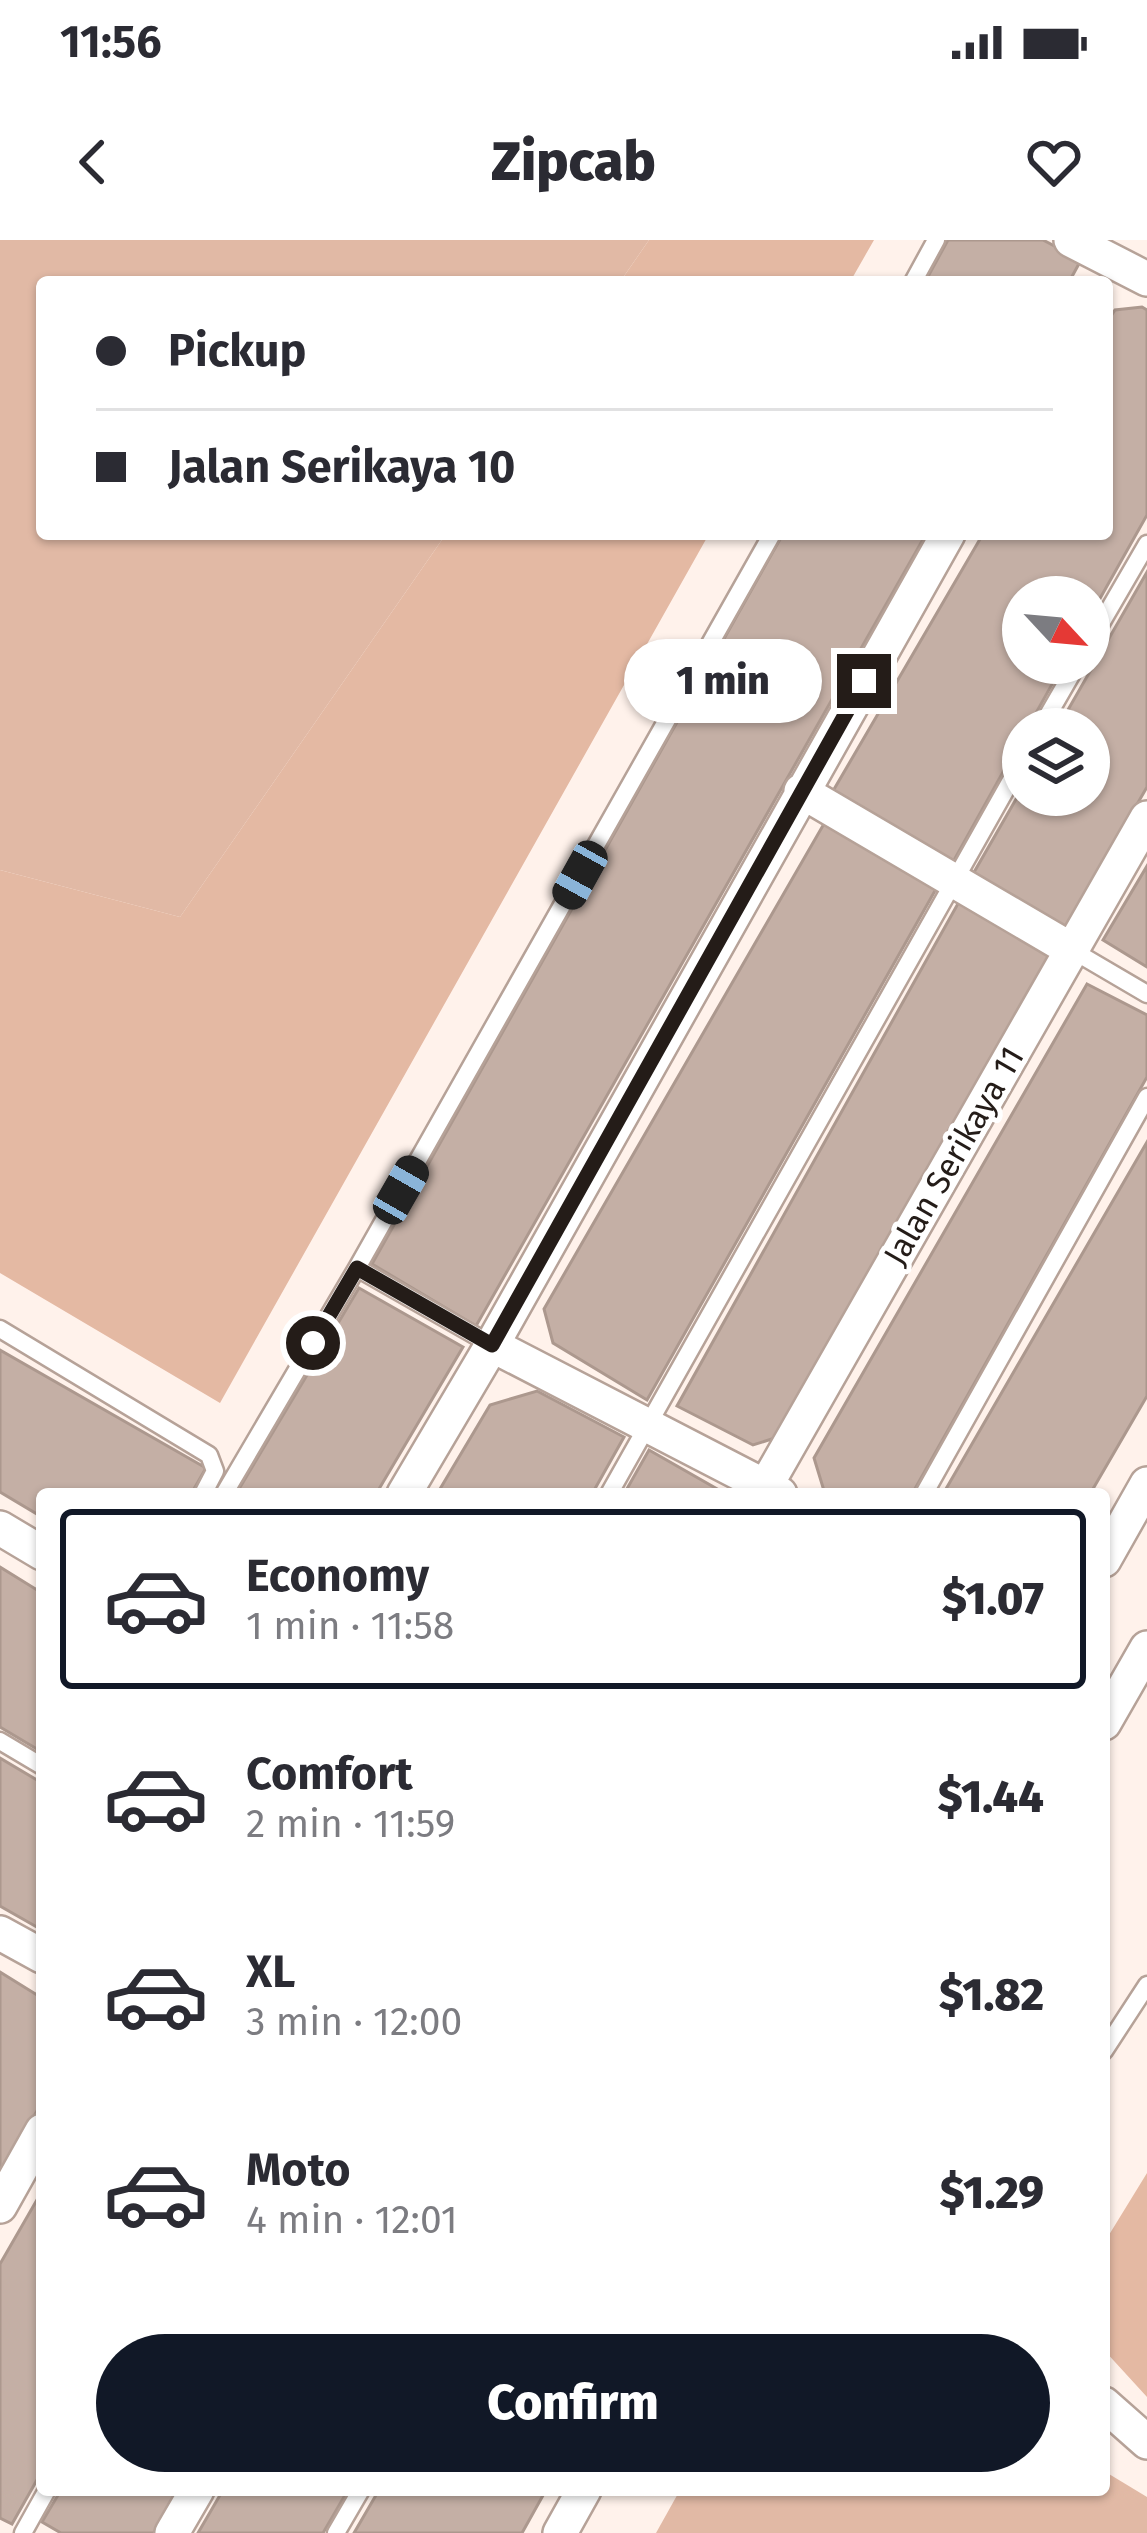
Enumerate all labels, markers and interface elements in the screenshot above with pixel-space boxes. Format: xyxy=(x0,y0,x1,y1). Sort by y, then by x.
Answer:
text: 11:56 xyxy=(60,15,162,69)
icon: back xyxy=(60,129,126,195)
icon: heart xyxy=(1021,129,1087,195)
text: Zipcab xyxy=(491,130,656,194)
text: Pickup xyxy=(168,324,306,378)
text: Jalan Serikaya 10 xyxy=(168,440,515,494)
north arrow xyxy=(1002,576,1110,684)
map controls xyxy=(1002,576,1110,816)
callout: 1 min xyxy=(624,639,822,723)
route end xyxy=(837,654,891,708)
text: 1 min xyxy=(676,658,770,704)
button: layers xyxy=(1002,708,1110,816)
car xyxy=(547,835,613,915)
street label: Jalan Serikaya 11 xyxy=(875,1040,1033,1272)
car xyxy=(367,1150,435,1230)
route start xyxy=(286,1316,340,1370)
icon: car xyxy=(102,1545,210,1653)
text: Economy xyxy=(246,1549,429,1603)
text: $1.07 xyxy=(942,1572,1044,1626)
text: 1 min · 11:58 xyxy=(246,1603,454,1649)
icon: car xyxy=(102,1743,210,1851)
text: Comfort xyxy=(246,1747,413,1801)
text: $1.44 xyxy=(938,1770,1044,1824)
text: 2 min · 11:59 xyxy=(246,1801,455,1847)
icon: car xyxy=(102,1941,210,2049)
text: XL xyxy=(246,1945,295,1999)
text: $1.82 xyxy=(939,1968,1044,2022)
text: 3 min · 12:00 xyxy=(246,1999,462,2045)
icon: car xyxy=(102,2139,210,2247)
text: Moto xyxy=(246,2143,351,2197)
text: $1.29 xyxy=(940,2166,1044,2220)
text: 4 min · 12:01 xyxy=(246,2197,458,2243)
button: Confirm xyxy=(96,2334,1050,2472)

